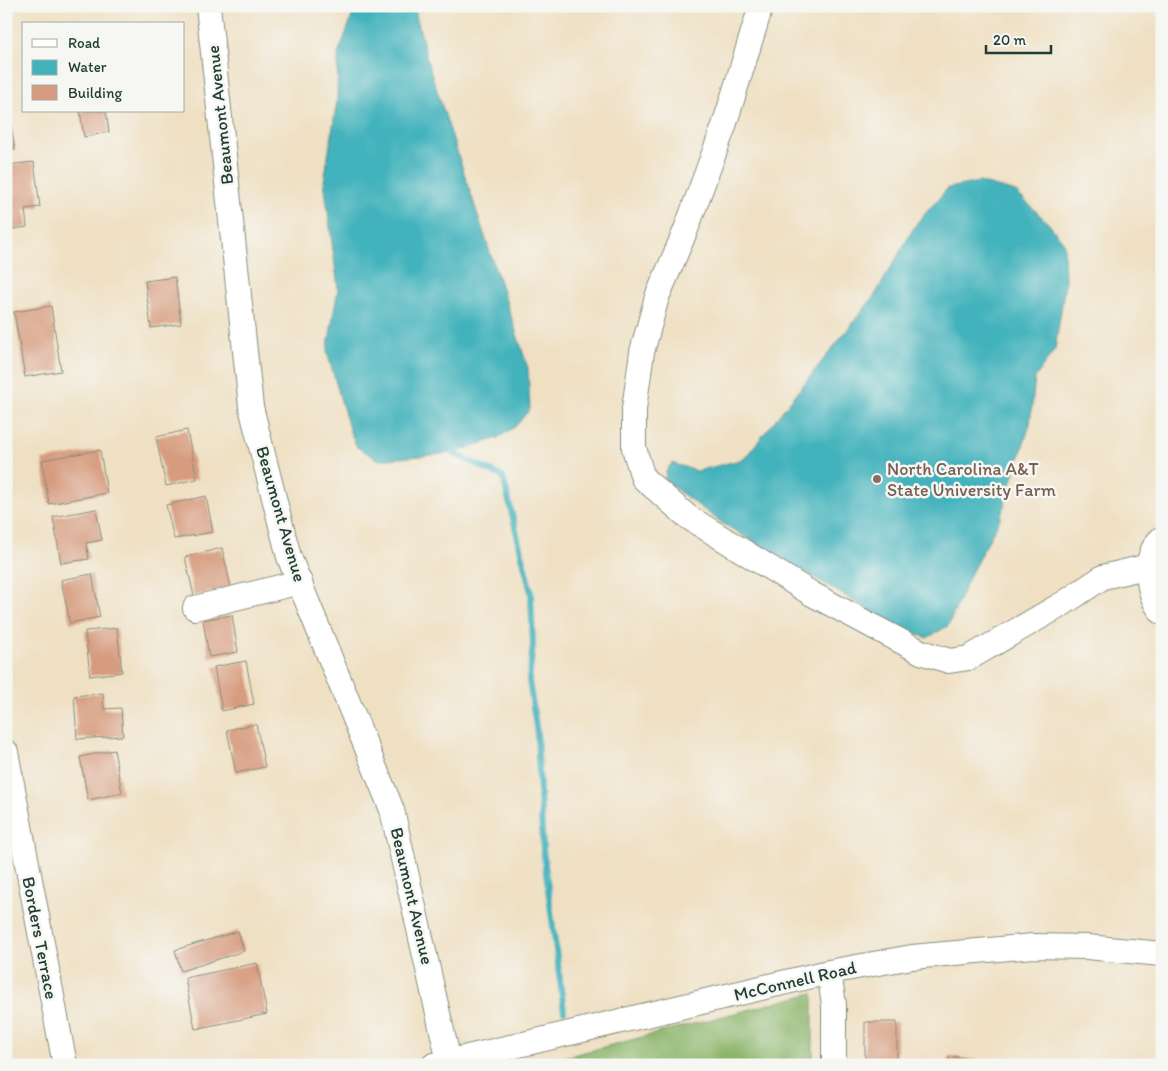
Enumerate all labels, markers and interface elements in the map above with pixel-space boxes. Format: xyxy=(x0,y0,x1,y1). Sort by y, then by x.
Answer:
legend xyxy=(22,22,185,112)
scale bar xyxy=(986,22,1050,54)
text: 20 m xyxy=(993,31,1027,49)
text: Road xyxy=(68,34,101,52)
street label: Beaumont Avenue xyxy=(202,44,238,186)
text: Water xyxy=(68,58,107,76)
text: Building xyxy=(68,84,122,102)
street label: Beaumont Avenue xyxy=(251,444,311,584)
place label: North Carolina A&T State University Farm xyxy=(887,458,1056,501)
marker: North Carolina A&T State University Farm xyxy=(871,473,883,485)
street label: Beaumont Avenue xyxy=(386,825,438,967)
street label: Borders Terrace xyxy=(17,875,63,1001)
street label: McConnell Road xyxy=(732,956,859,1006)

